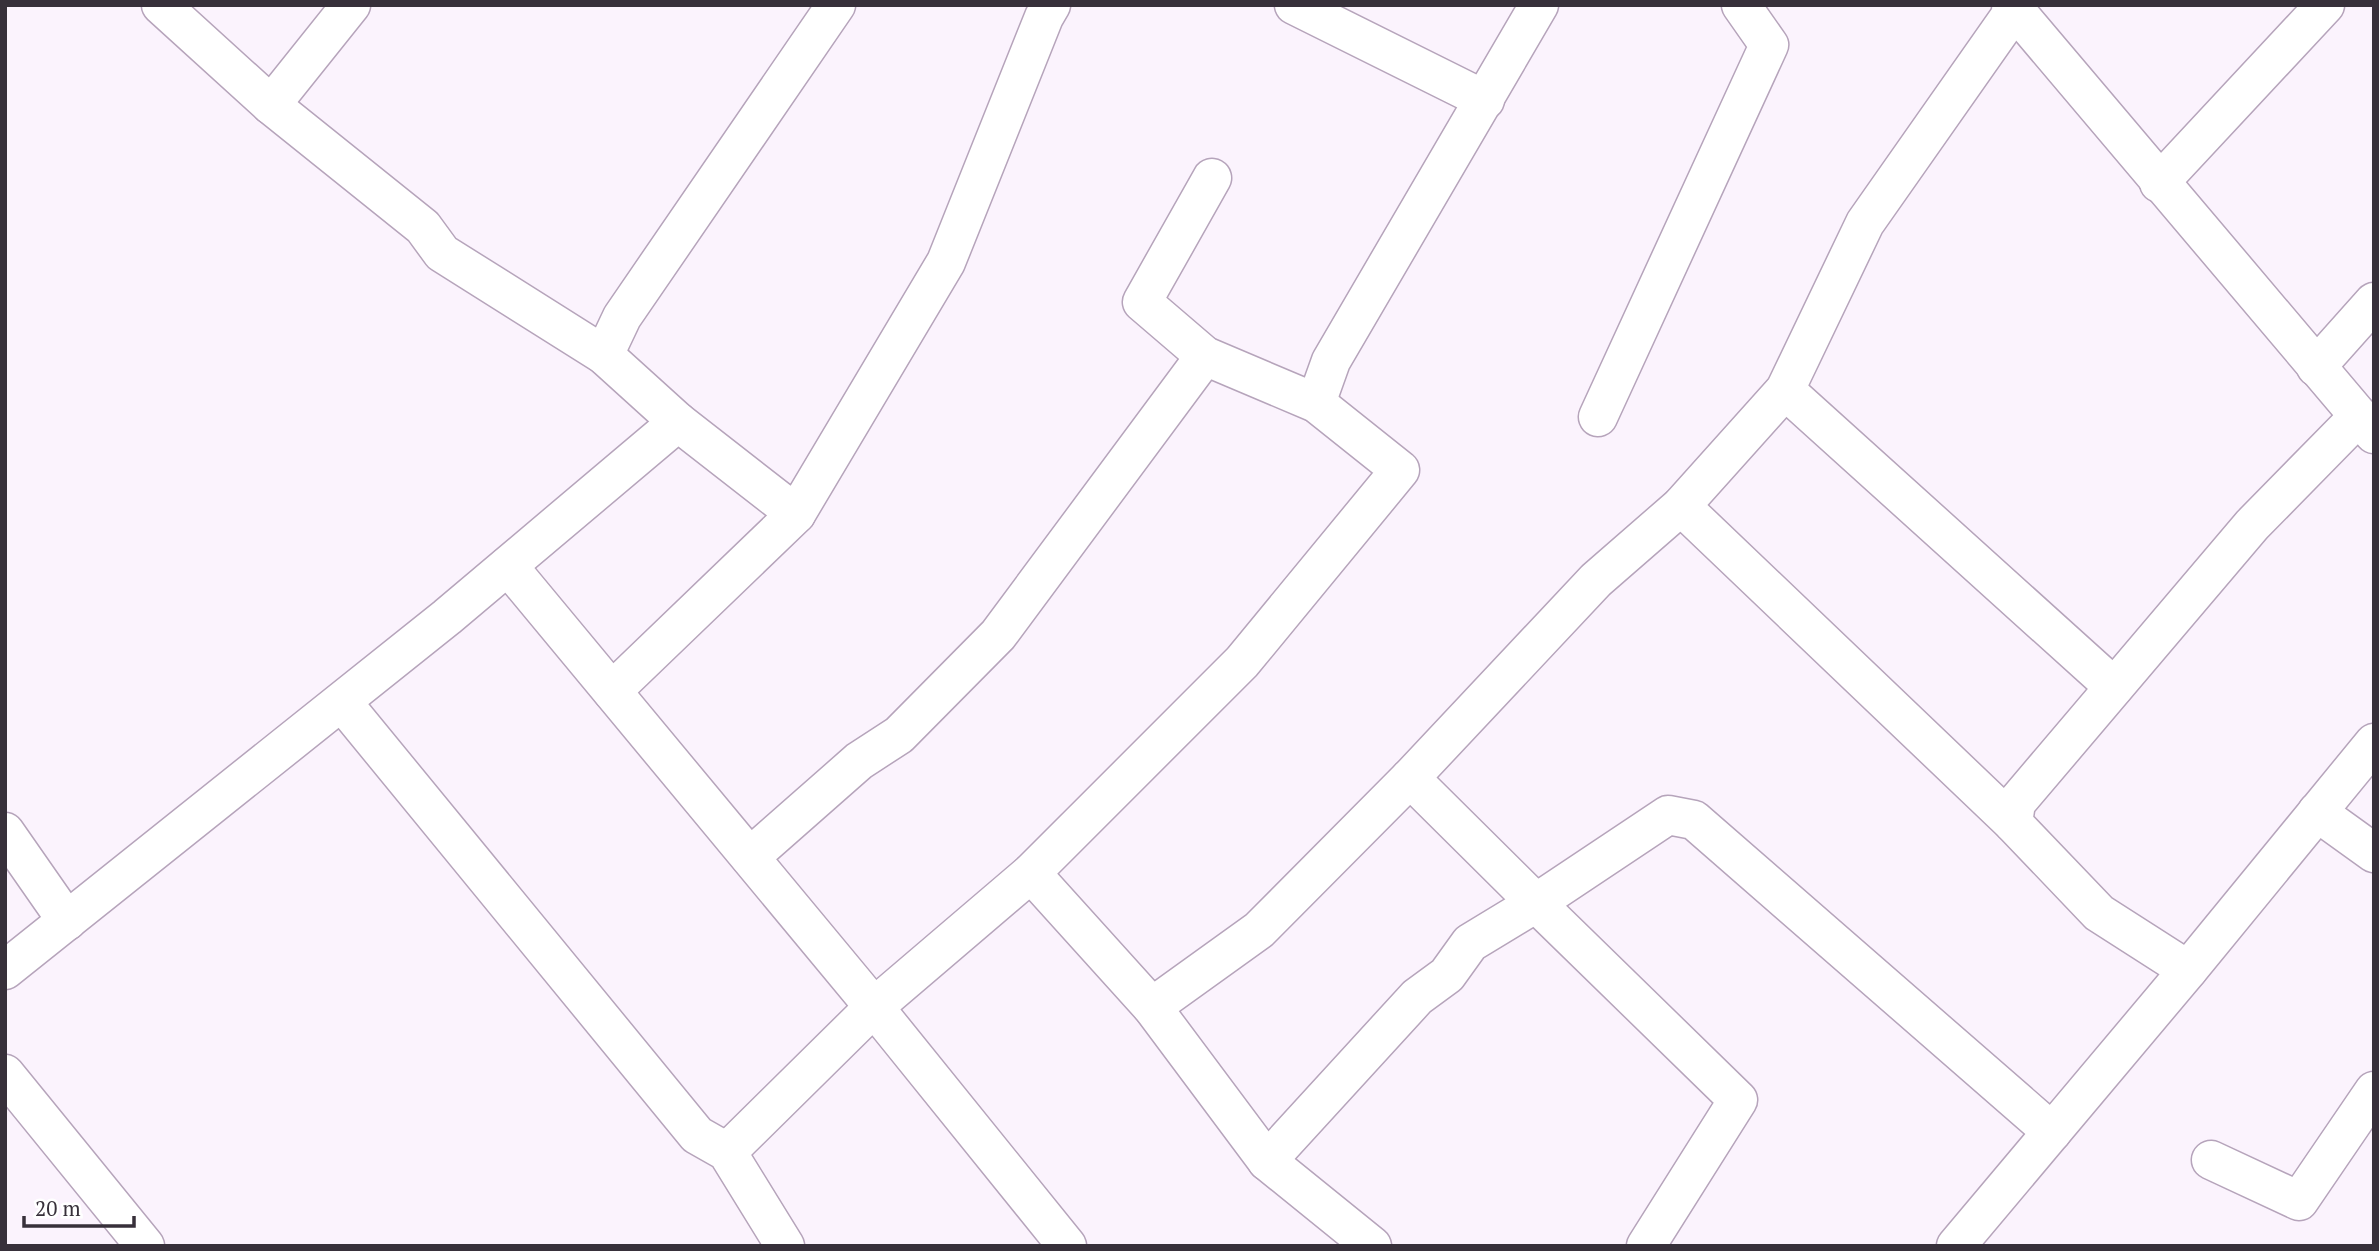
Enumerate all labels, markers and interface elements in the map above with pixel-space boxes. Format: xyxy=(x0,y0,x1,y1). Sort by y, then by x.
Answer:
scale bar xyxy=(24,1184,135,1228)
text: 20 m xyxy=(35,1194,81,1222)

